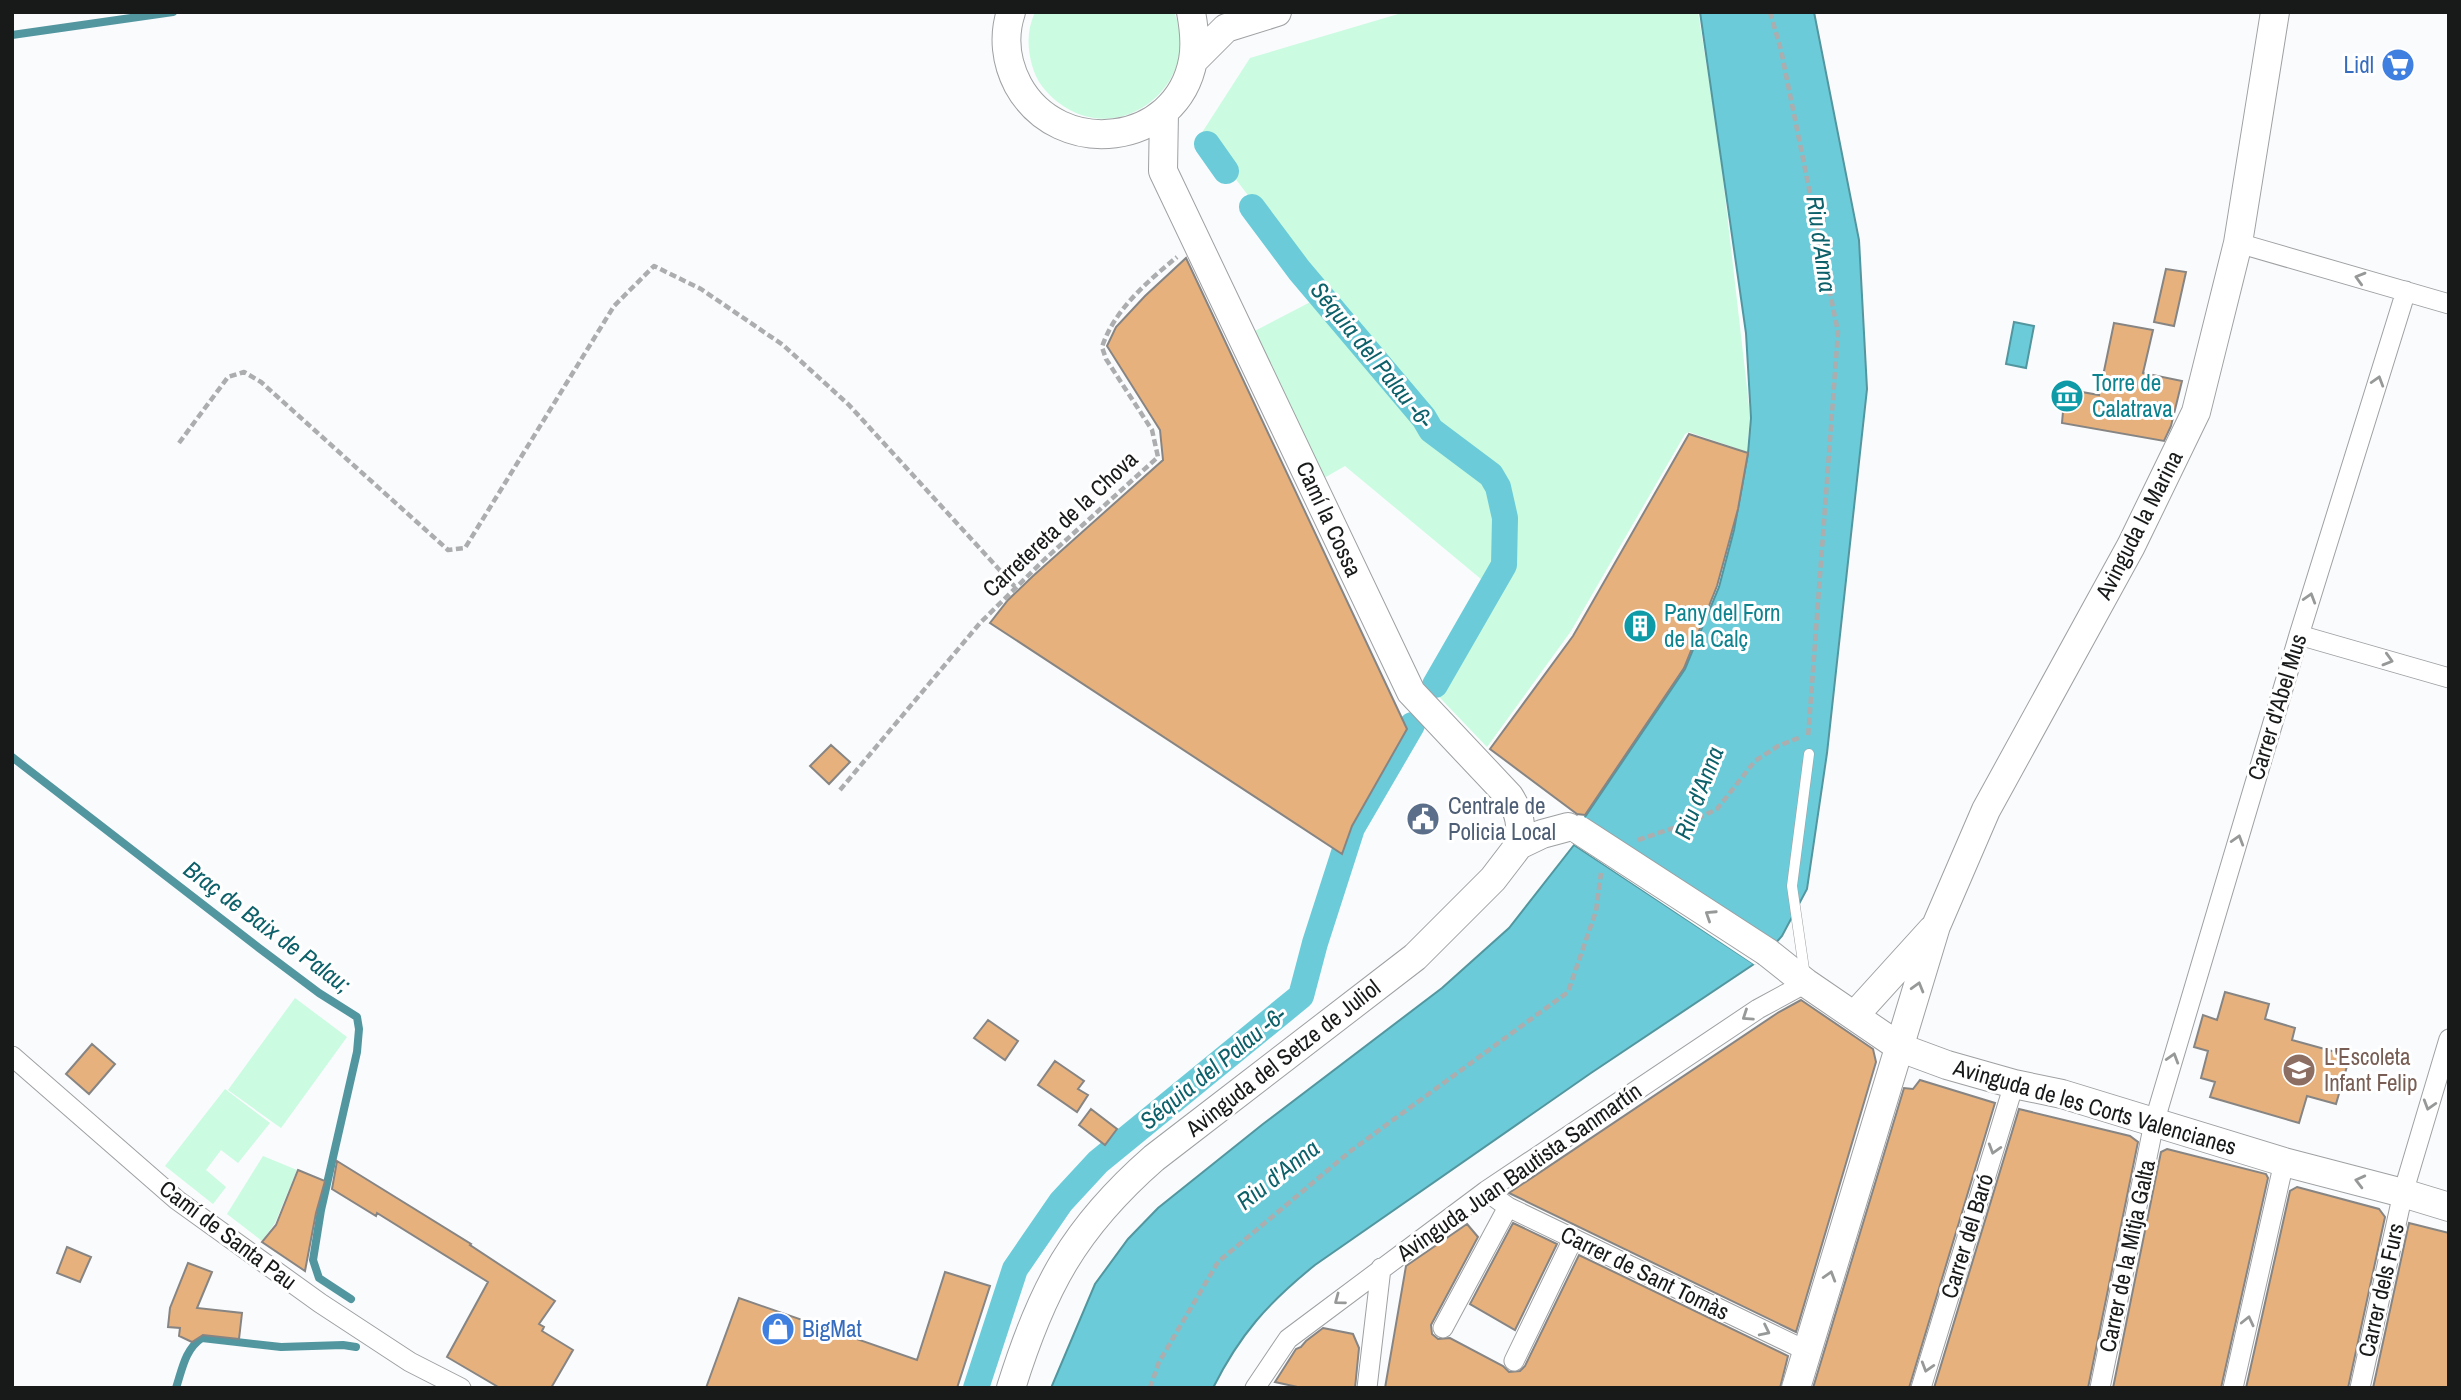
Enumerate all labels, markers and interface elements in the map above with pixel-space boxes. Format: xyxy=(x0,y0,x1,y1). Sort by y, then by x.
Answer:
supermarket icon: Lidl xyxy=(2379,46,2417,84)
place label: Lidl xyxy=(2344,49,2374,80)
water label: Riu d'Anna xyxy=(1799,194,1845,294)
one-way arrow xyxy=(2354,272,2366,286)
water label: Séquia del Palau -6- xyxy=(1304,275,1442,435)
place label: Torre de Calatrava xyxy=(2092,367,2173,424)
one-way arrow xyxy=(2369,375,2384,387)
museum icon: Torre de Calatrava xyxy=(2048,377,2086,415)
street label: Carretereta de la Chova xyxy=(975,443,1144,604)
street label: Avinguda la Marina xyxy=(2087,445,2190,605)
street label: Camí la Cossa xyxy=(1289,456,1370,582)
one-way arrow xyxy=(2302,593,2316,605)
place label: Pany del Forn de la Calç xyxy=(1664,597,1781,654)
building icon: Pany del Forn de la Calç xyxy=(1621,607,1659,645)
street label: Carrer d'Abel Mus xyxy=(2240,630,2313,784)
one-way arrow xyxy=(2382,652,2394,666)
water label: Riu d'Anna xyxy=(1666,742,1730,844)
place label: Centrale de Policia Local xyxy=(1448,790,1556,847)
public building icon: Centrale de Policia Local xyxy=(1404,800,1442,838)
one-way arrow xyxy=(2229,834,2244,846)
water label: Braç de Baix de Palau; xyxy=(178,853,358,1000)
one-way arrow xyxy=(1704,911,1717,924)
street label: Avinguda del Setze de Juliol xyxy=(1178,972,1386,1144)
one-way arrow xyxy=(1910,981,1925,993)
water label: Séquia del Palau -6- xyxy=(1133,998,1293,1136)
one-way arrow xyxy=(1742,1008,1755,1020)
place label: L'Escoleta Infant Felip xyxy=(2324,1041,2417,1098)
street label: Avinguda de les Corts Valencianes xyxy=(1949,1051,2240,1162)
school or university icon: L'Escoleta Infant Felip xyxy=(2280,1051,2318,1089)
one-way arrow xyxy=(2164,1052,2179,1064)
street label: Avinguda Juan Bautista Sanmartín xyxy=(1389,1075,1647,1269)
one-way arrow xyxy=(2423,1098,2438,1110)
water label: Riu d'Anna xyxy=(1229,1132,1325,1217)
one-way arrow xyxy=(1987,1143,2002,1155)
street label: Carrer de la Mitja Galta xyxy=(2091,1156,2162,1355)
street label: Carrer del Baró xyxy=(1933,1170,2000,1302)
street label: Camí de Santa Pau xyxy=(153,1173,303,1297)
one-way arrow xyxy=(2354,1175,2366,1189)
street label: Carrer de Sant Tomàs xyxy=(1556,1218,1735,1327)
street label: Carrer dels Furs xyxy=(2350,1220,2411,1360)
one-way arrow xyxy=(1822,1270,1837,1282)
one-way arrow xyxy=(1334,1292,1347,1305)
shop icon: BigMat xyxy=(759,1310,797,1348)
place label: BigMat xyxy=(802,1313,862,1344)
one-way arrow xyxy=(2240,1315,2255,1327)
one-way arrow xyxy=(1758,1322,1770,1336)
one-way arrow xyxy=(1921,1360,1936,1372)

